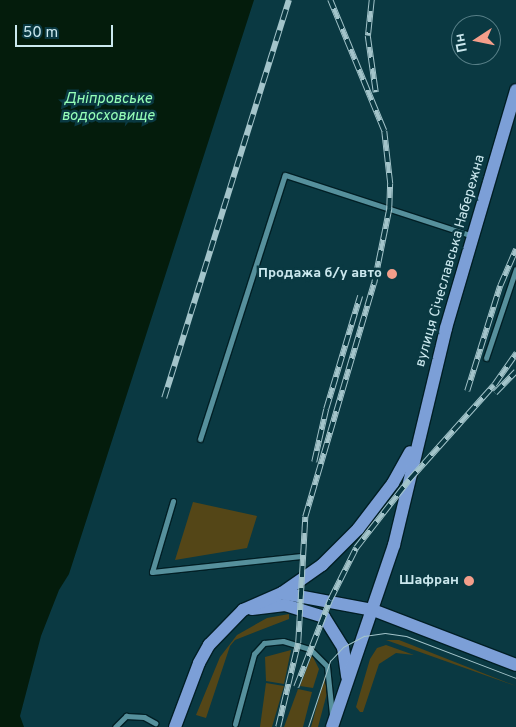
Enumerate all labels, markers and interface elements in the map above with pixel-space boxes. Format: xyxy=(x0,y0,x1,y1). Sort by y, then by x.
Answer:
scale bar xyxy=(18,15,115,47)
north arrow xyxy=(451,15,501,65)
text: 50 m xyxy=(23,24,58,43)
text: Пн xyxy=(452,32,472,54)
water label: Дніпровське водосховище xyxy=(61,90,155,125)
street label: вулиця Січеславська Набережна xyxy=(413,153,489,369)
place label: Продажа б/у авто xyxy=(258,266,382,282)
marker: Продажа б/у авто xyxy=(386,268,398,280)
place label: Шафран xyxy=(399,573,459,589)
marker: Шафран xyxy=(463,575,475,587)

